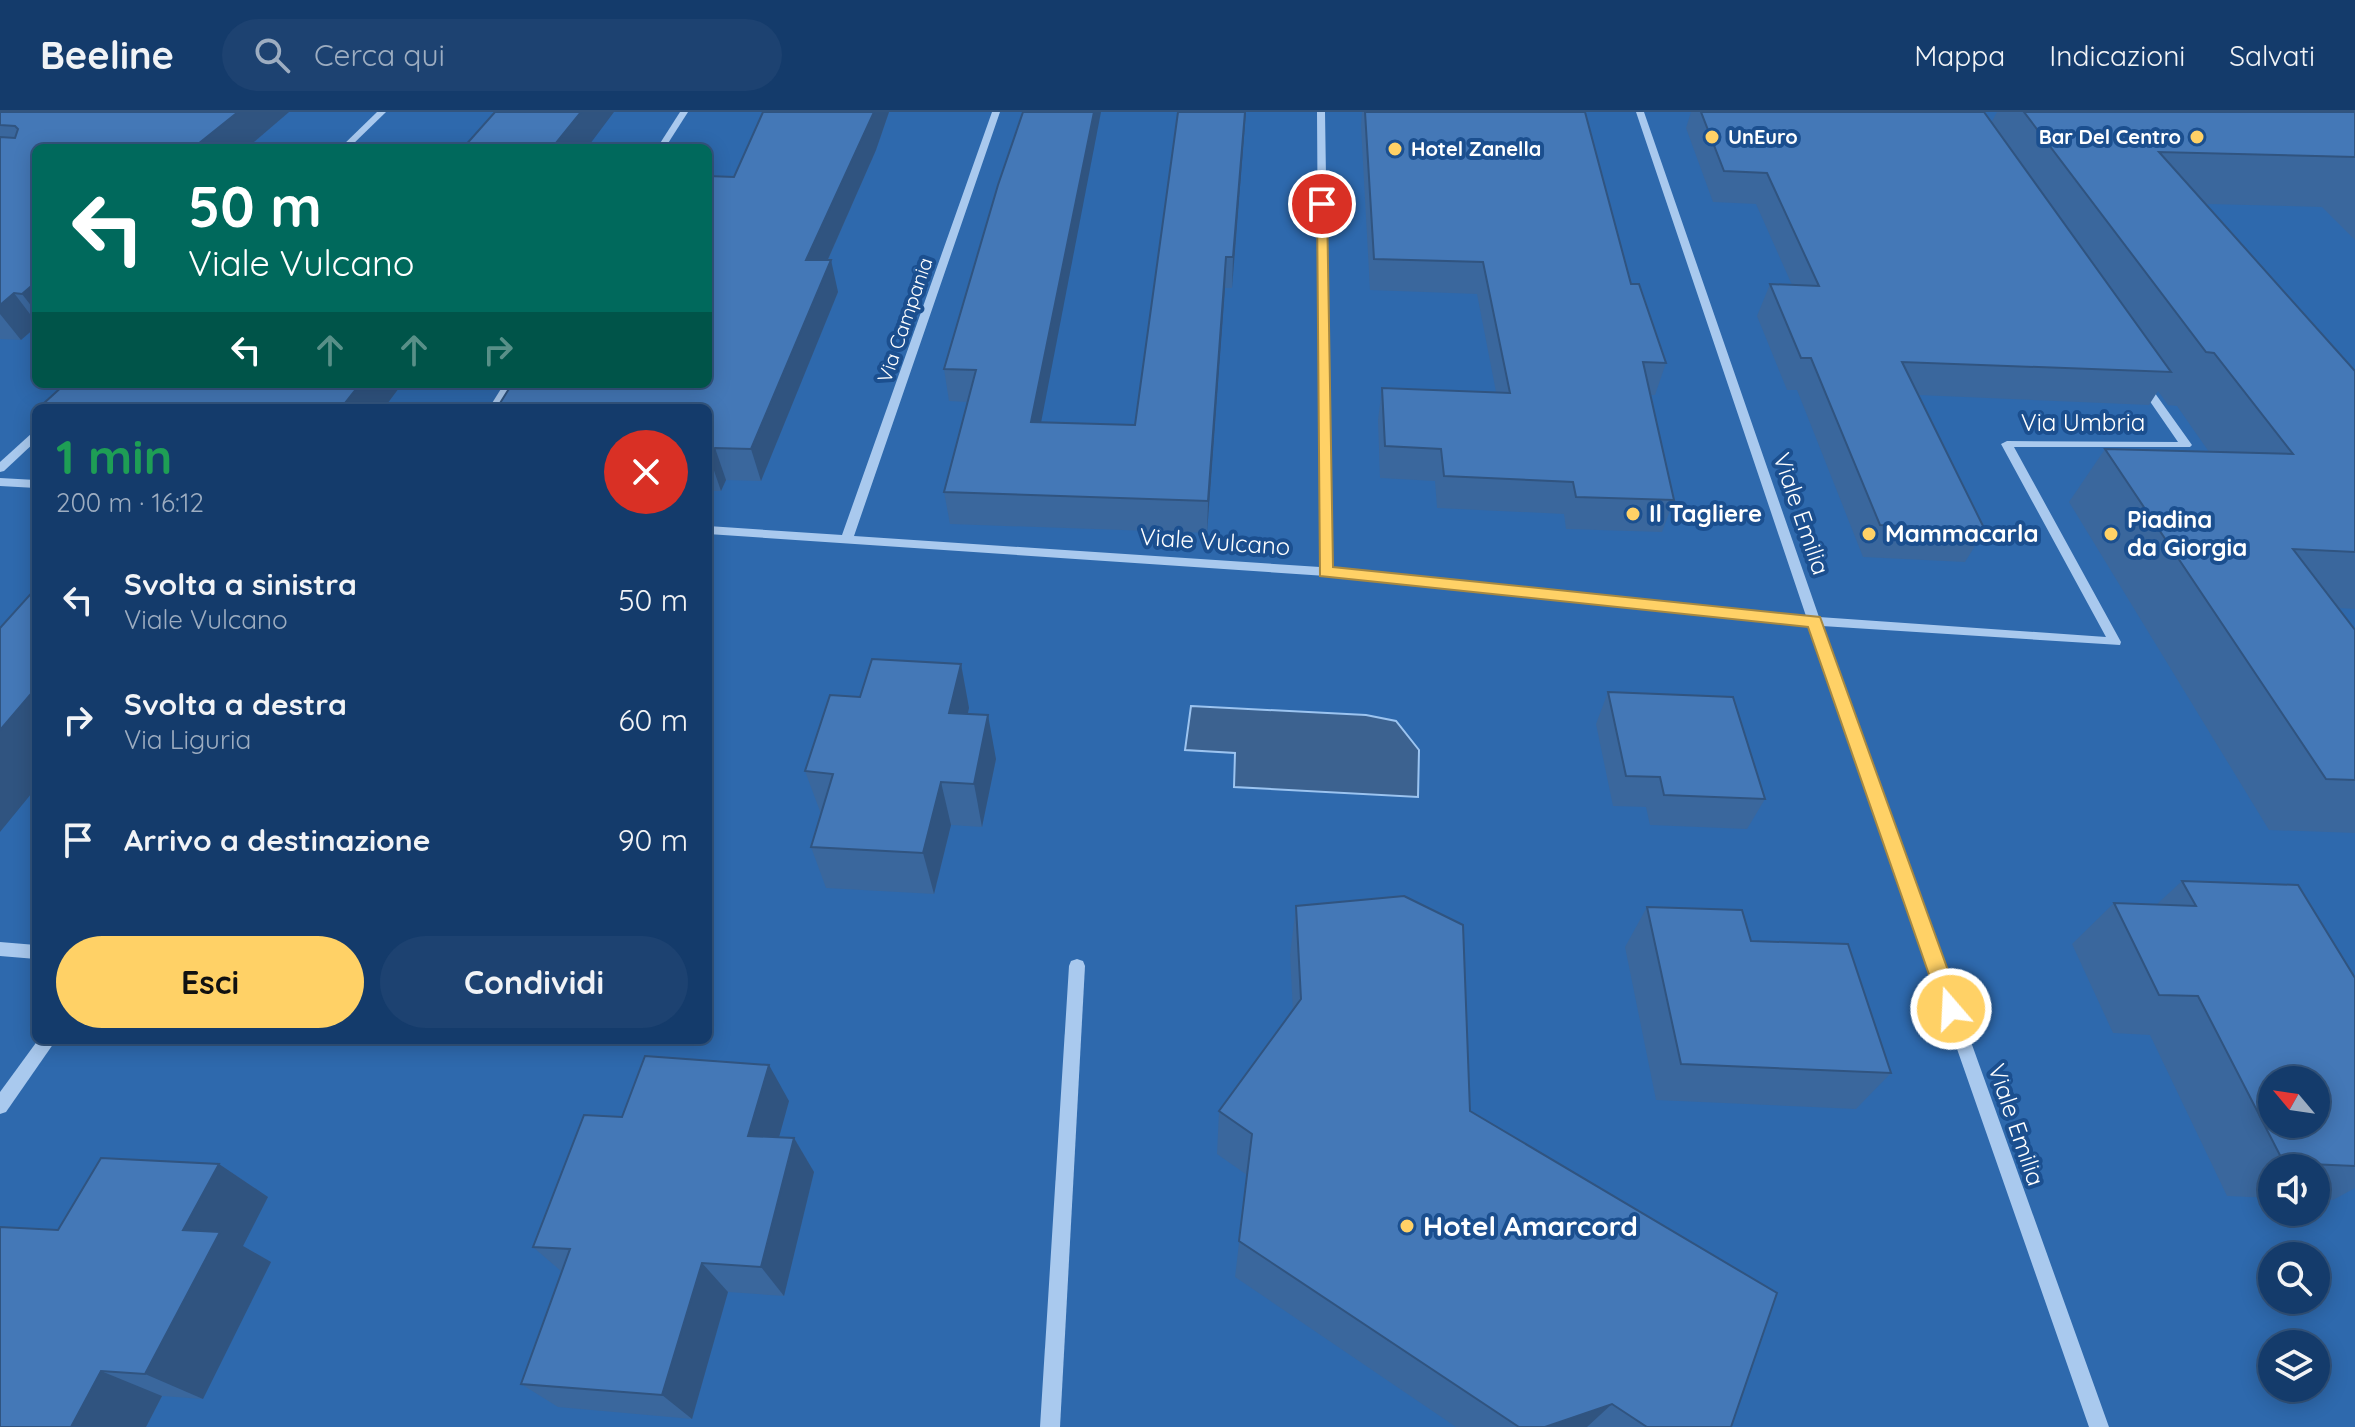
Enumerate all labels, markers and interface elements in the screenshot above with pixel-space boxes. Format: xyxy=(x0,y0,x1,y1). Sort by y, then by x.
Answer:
search box xyxy=(222,19,782,91)
text: Beeline xyxy=(40,31,174,79)
icon: search xyxy=(250,33,294,77)
text: Cerca qui xyxy=(314,36,445,74)
text: Mappa xyxy=(1914,38,2005,73)
text: Indicazioni xyxy=(2049,38,2185,73)
text: Salvati xyxy=(2229,38,2315,73)
place label: UnEuro xyxy=(1728,124,1798,149)
place label: Bar Del Centro xyxy=(2039,124,2181,149)
marker: UnEuro xyxy=(1703,128,1721,146)
marker: Bar Del Centro xyxy=(2188,128,2206,146)
place label: Hotel Zanella xyxy=(1411,136,1541,161)
marker: Hotel Zanella xyxy=(1386,140,1404,158)
pin xyxy=(1288,170,1356,238)
text: 50 m xyxy=(188,171,322,241)
icon: left xyxy=(56,176,160,280)
icon: arrive xyxy=(1300,182,1344,226)
text: Viale Vulcano xyxy=(188,240,415,285)
street label: Via Campania xyxy=(871,254,938,386)
icon: left xyxy=(224,328,268,372)
icon: ahead xyxy=(308,328,352,372)
icon: ahead xyxy=(392,328,436,372)
icon: right xyxy=(476,328,520,372)
street label: Via Umbria xyxy=(2021,407,2145,437)
text: 1 min xyxy=(56,426,172,486)
button: close xyxy=(604,430,688,514)
street label: Viale Emilia xyxy=(1767,449,1837,579)
text: 200 m · 16:12 xyxy=(56,486,204,519)
place label: Il Tagliere xyxy=(1649,498,1762,528)
place label: Piadina da Giorgia xyxy=(2127,504,2247,562)
marker: Il Tagliere xyxy=(1624,505,1642,523)
place label: Mammacarla xyxy=(1885,518,2039,548)
street label: Viale Vulcano xyxy=(1139,521,1291,561)
marker: Mammacarla xyxy=(1860,525,1878,543)
marker: Piadina da Giorgia xyxy=(2102,525,2120,543)
text: Svolta a sinistra xyxy=(124,565,357,603)
icon: left xyxy=(56,578,100,622)
text: 50 m xyxy=(618,581,688,619)
text: Viale Vulcano xyxy=(124,603,288,636)
text: Svolta a destra xyxy=(124,685,347,723)
icon: right xyxy=(56,698,100,742)
text: 60 m xyxy=(618,701,688,739)
text: Via Liguria xyxy=(124,723,251,756)
icon: arrive xyxy=(56,818,100,862)
text: Arrivo a destinazione xyxy=(124,821,430,859)
text: 90 m xyxy=(618,821,688,859)
button: Esci xyxy=(56,936,364,1028)
button: Condividi xyxy=(380,936,688,1028)
position arrow xyxy=(1909,967,1993,1051)
street label: Viale Emilia xyxy=(1982,1060,2052,1190)
north arrow xyxy=(2258,1066,2330,1138)
map controls xyxy=(2258,1066,2330,1402)
button: sound xyxy=(2258,1154,2330,1226)
place label: Hotel Amarcord xyxy=(1423,1208,1638,1243)
marker: Hotel Amarcord xyxy=(1398,1217,1416,1235)
button: search xyxy=(2258,1242,2330,1314)
button: layers xyxy=(2258,1330,2330,1402)

